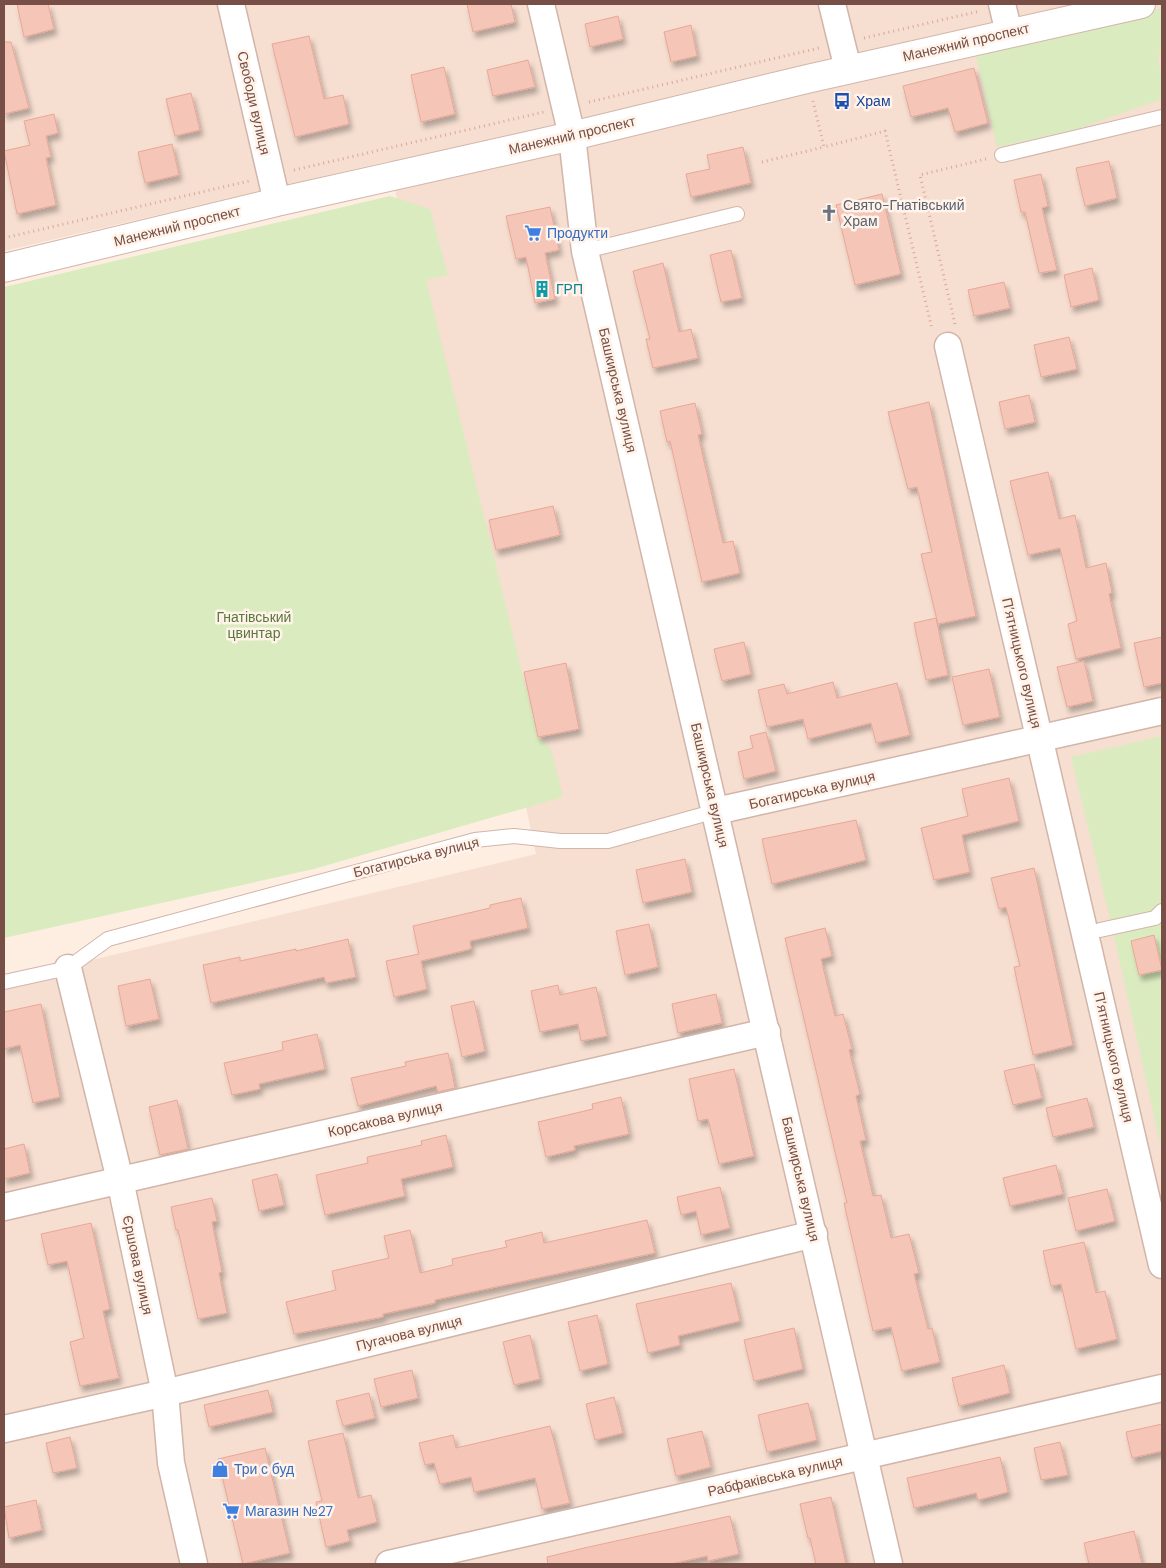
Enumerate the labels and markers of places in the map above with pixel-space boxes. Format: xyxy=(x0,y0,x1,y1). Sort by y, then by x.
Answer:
bus stop icon: Храм xyxy=(832,91,852,111)
place label: Храм xyxy=(856,92,891,110)
place label: Свято-Гнатівський Храм xyxy=(843,196,964,230)
church icon: Свято-Гнатівський Храм xyxy=(819,203,839,223)
supermarket icon: Продукти xyxy=(523,223,543,243)
place label: Продукти xyxy=(547,224,608,242)
building icon: ГРП xyxy=(532,279,552,299)
place label: ГРП xyxy=(556,280,583,298)
shop icon: Три с буд xyxy=(210,1459,230,1479)
place label: Три с буд xyxy=(234,1460,294,1478)
supermarket icon: Магазин №27 xyxy=(221,1501,241,1521)
place label: Магазин №27 xyxy=(245,1502,333,1520)

